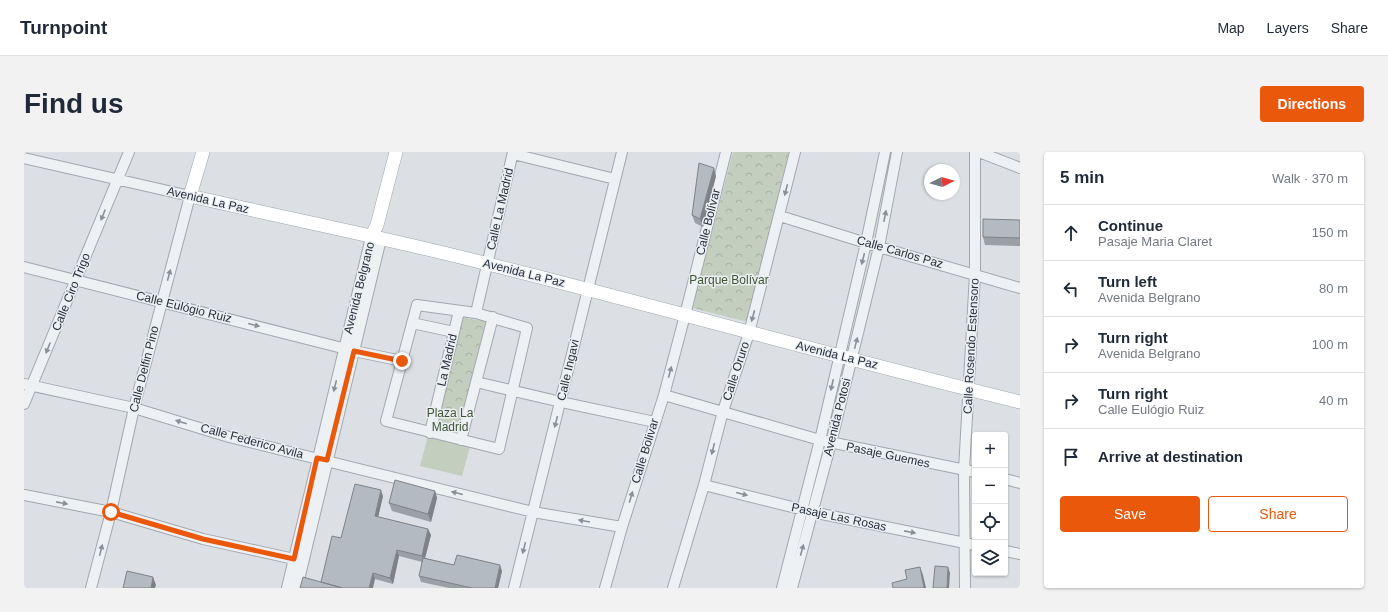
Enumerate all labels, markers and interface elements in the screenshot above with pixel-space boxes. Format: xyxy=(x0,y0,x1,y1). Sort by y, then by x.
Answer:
text: Turnpoint xyxy=(20,17,107,38)
text: Map xyxy=(1217,20,1245,36)
text: Layers xyxy=(1267,20,1309,36)
text: Share xyxy=(1331,20,1368,36)
button: Directions xyxy=(1260,86,1364,122)
text: Find us xyxy=(24,88,124,119)
north arrow xyxy=(924,164,960,200)
street label: Calle La Madrid xyxy=(484,166,516,252)
text: 5 min xyxy=(1060,168,1104,187)
text: Walk · 370 m xyxy=(1272,171,1348,186)
street label: Avenida La Paz xyxy=(166,184,250,216)
one-way arrow xyxy=(783,184,789,196)
street label: Calle Bolívar xyxy=(693,187,723,257)
one-way arrow xyxy=(99,210,105,222)
one-way arrow xyxy=(882,210,888,223)
text: Continue xyxy=(1098,217,1163,234)
icon: ahead xyxy=(1060,222,1082,244)
text: 150 m xyxy=(1312,225,1348,240)
street label: Calle Carlos Paz xyxy=(855,233,945,271)
text: Pasaje Maria Claret xyxy=(1098,234,1212,249)
street label: Avenida Belgrano xyxy=(341,240,377,336)
street label: Calle Ciro Trigo xyxy=(49,251,93,333)
one-way arrow xyxy=(859,252,865,265)
street label: Avenida La Paz xyxy=(482,256,566,290)
one-way arrow xyxy=(166,269,172,281)
park label: Parque Bolívar xyxy=(689,273,769,287)
text: Turn left xyxy=(1098,273,1157,290)
street label: Calle Rosendo Estensoro xyxy=(960,277,982,414)
icon: left xyxy=(1060,278,1082,300)
text: 80 m xyxy=(1319,281,1348,296)
street label: Calle Eulógio Ruiz xyxy=(135,288,233,326)
text: Avenida Belgrano xyxy=(1098,290,1200,305)
one-way arrow xyxy=(750,309,756,322)
one-way arrow xyxy=(247,322,260,328)
street label: Calle Delfin Pino xyxy=(126,324,162,414)
text: Turn right xyxy=(1098,329,1168,346)
street label: La Madrid xyxy=(434,332,460,388)
icon: right xyxy=(1060,334,1082,356)
one-way arrow xyxy=(853,337,859,349)
text: 100 m xyxy=(1312,337,1348,352)
street label: Calle Ingavi xyxy=(554,338,582,402)
street label: Avenida La Paz xyxy=(795,338,879,372)
street label: Calle Oruro xyxy=(720,339,752,402)
one-way arrow xyxy=(45,343,51,354)
text: Avenida Belgrano xyxy=(1098,346,1200,361)
route end xyxy=(393,352,411,370)
one-way arrow xyxy=(667,366,673,379)
street label: Avenida Potosi xyxy=(821,377,853,457)
one-way arrow xyxy=(829,379,835,391)
one-way arrow xyxy=(331,380,337,392)
text: Turn right xyxy=(1098,385,1168,402)
icon: right xyxy=(1060,390,1082,412)
text: 40 m xyxy=(1319,393,1348,408)
text: Calle Eulógio Ruiz xyxy=(1098,402,1204,417)
park label: Plaza La Madrid xyxy=(427,406,474,434)
one-way arrow xyxy=(552,416,558,428)
street label: Calle Bolivar xyxy=(628,417,662,485)
one-way arrow xyxy=(175,419,187,425)
street label: Calle Federico Avila xyxy=(199,421,305,462)
map controls xyxy=(972,432,1008,576)
button: + xyxy=(972,432,1008,468)
street label: Pasaje Guemes xyxy=(845,439,931,471)
one-way arrow xyxy=(710,443,716,455)
icon: arrive xyxy=(1060,446,1082,468)
text: Arrive at destination xyxy=(1098,448,1243,465)
button: − xyxy=(972,468,1008,504)
one-way arrow xyxy=(451,490,463,496)
one-way arrow xyxy=(629,490,635,502)
one-way arrow xyxy=(736,492,748,498)
button: Save xyxy=(1060,496,1200,532)
button: Share xyxy=(1208,496,1348,532)
one-way arrow xyxy=(56,500,68,506)
street label: Pasaje Las Rosas xyxy=(790,500,888,534)
route start xyxy=(102,503,120,521)
button: locate xyxy=(972,504,1008,540)
one-way arrow xyxy=(578,518,590,524)
one-way arrow xyxy=(904,529,916,535)
button: layers xyxy=(972,540,1008,576)
one-way arrow xyxy=(521,542,527,555)
one-way arrow xyxy=(98,544,104,556)
one-way arrow xyxy=(800,544,806,557)

